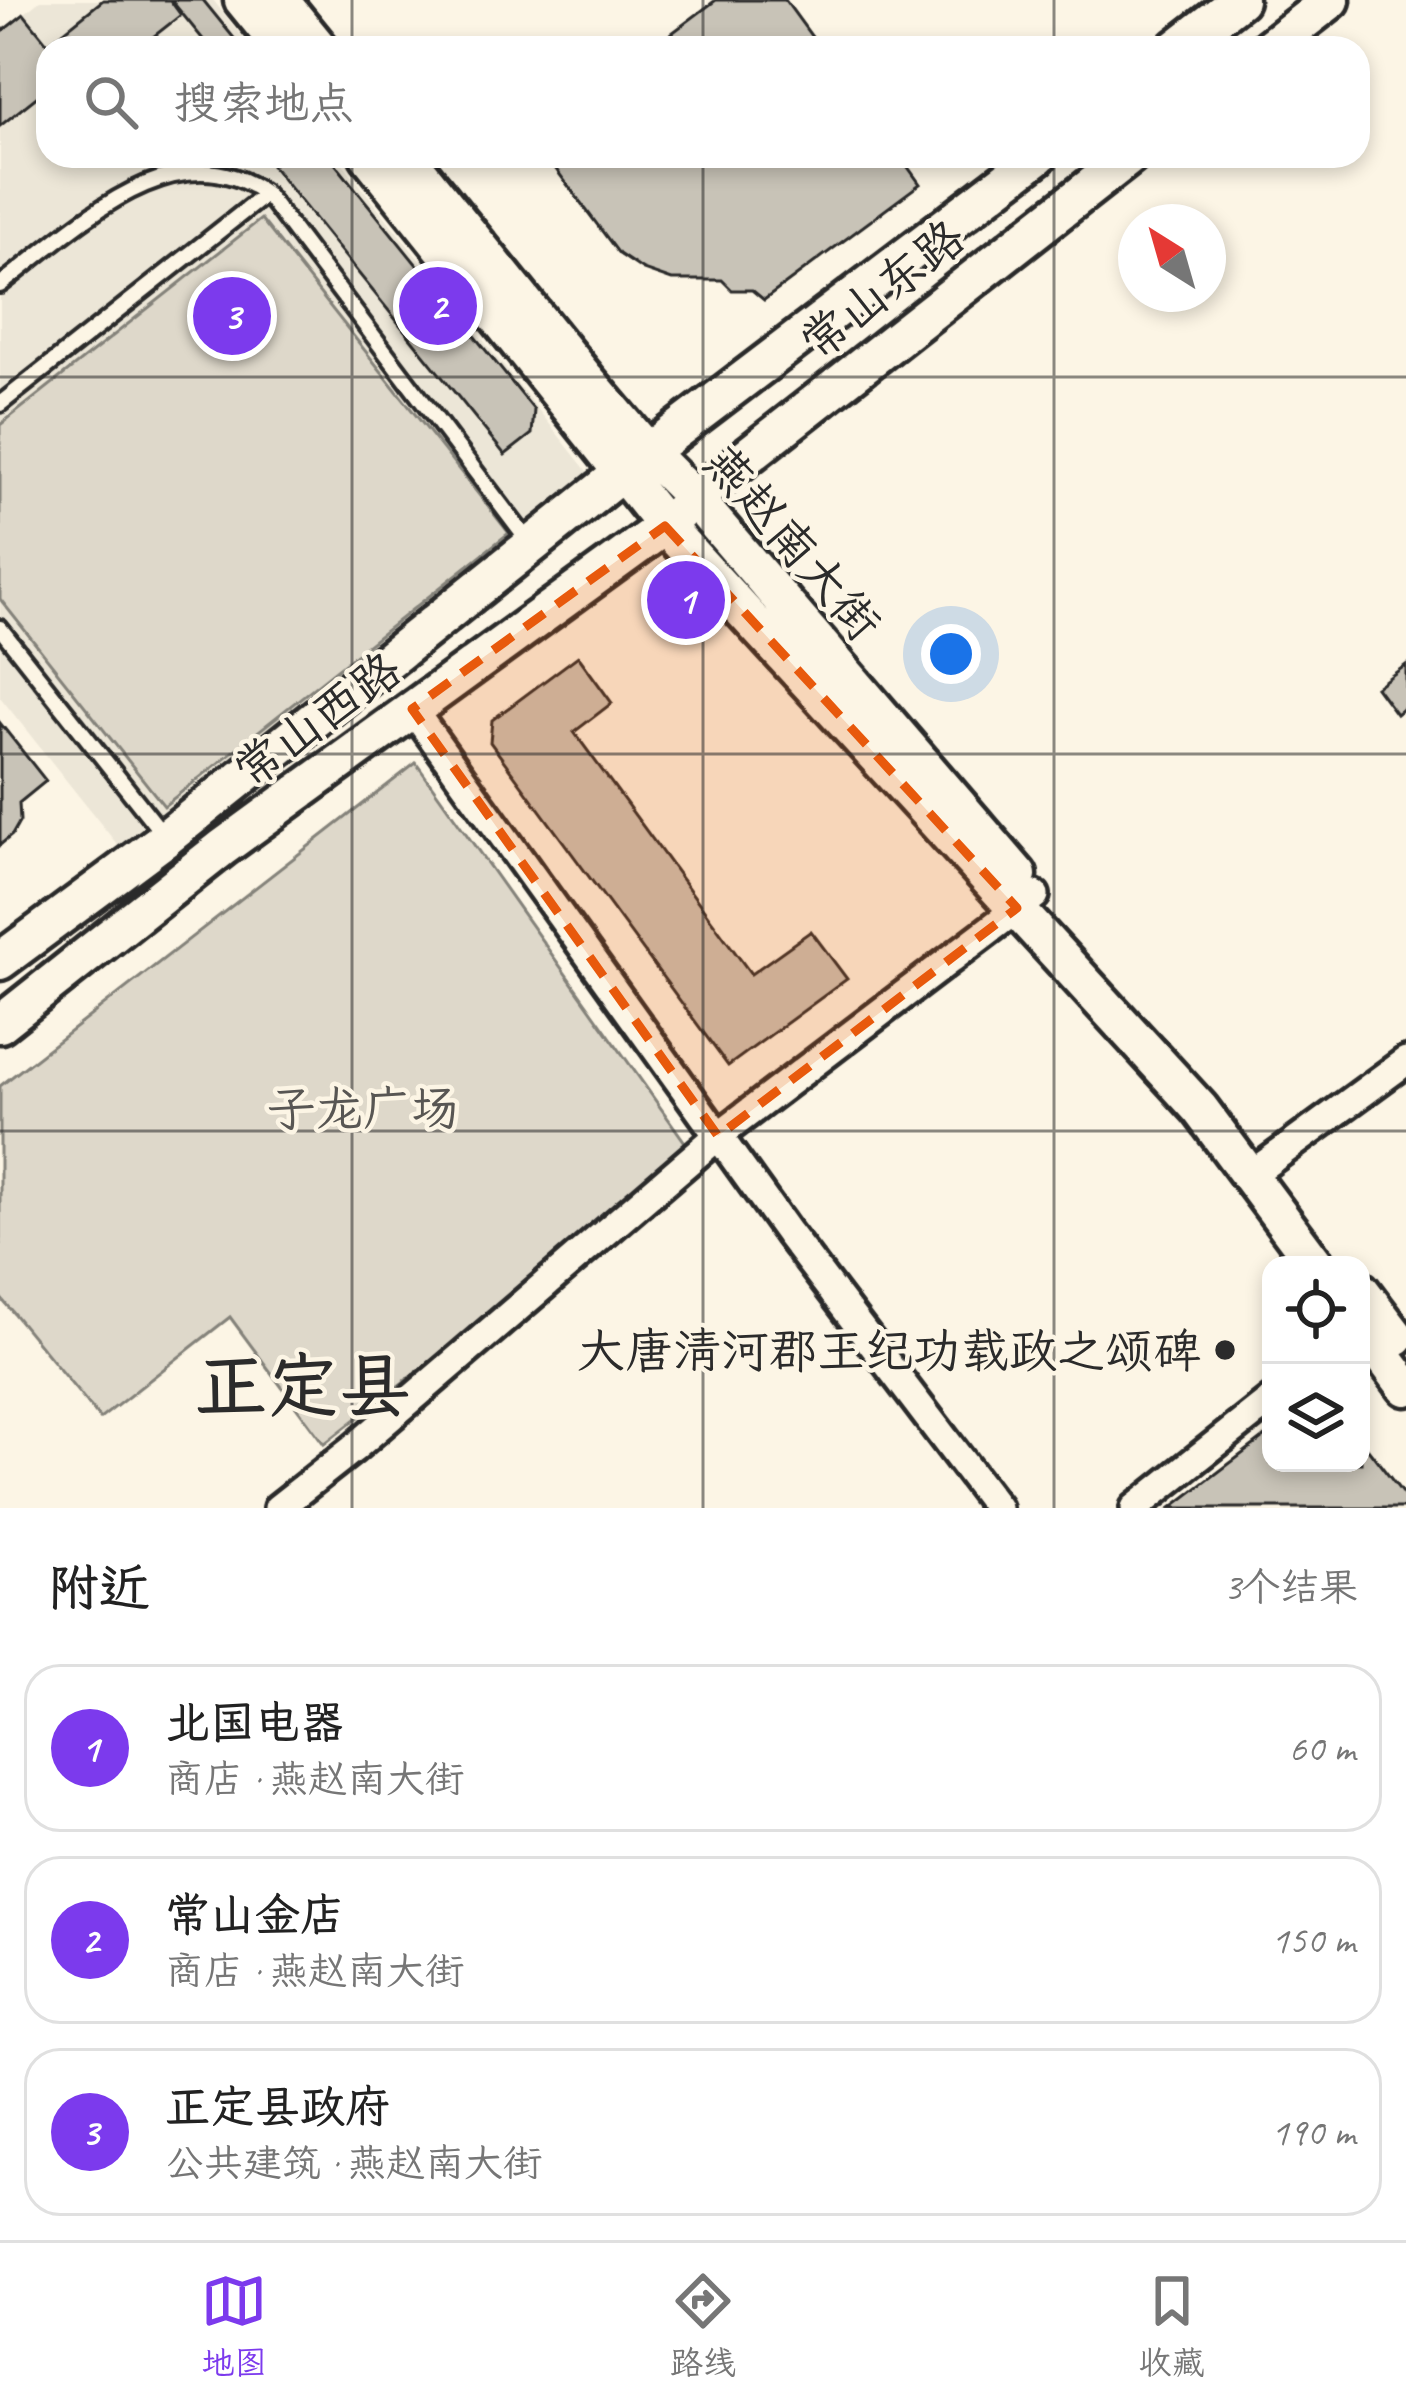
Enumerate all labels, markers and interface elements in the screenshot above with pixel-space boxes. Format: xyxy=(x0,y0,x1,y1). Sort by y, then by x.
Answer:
search box xyxy=(36,36,1370,168)
icon: search xyxy=(78,69,144,135)
text: 搜索地点 xyxy=(174,75,354,132)
north arrow xyxy=(1118,204,1226,312)
street label: 常山东路 xyxy=(788,207,977,373)
pin: 2 xyxy=(399,261,477,351)
pin: 3 xyxy=(193,271,271,361)
street label: 燕赵南大街 xyxy=(691,432,894,653)
pin: 1 xyxy=(647,555,725,645)
your location xyxy=(921,624,981,684)
street label: 常山西路 xyxy=(222,639,413,801)
park label: 子龙广场 xyxy=(267,1079,459,1139)
map controls xyxy=(1262,1256,1370,1472)
button: locate xyxy=(1262,1256,1370,1364)
place label: 大唐清河郡王纪功载政之颂碑 xyxy=(577,1321,1201,1381)
marker: 大唐清河郡王纪功载政之颂碑 xyxy=(1212,1337,1238,1363)
district label: 正定县 xyxy=(195,1341,411,1432)
button: layers xyxy=(1262,1364,1370,1472)
text: 附近 xyxy=(48,1556,150,1620)
text: 3个结果 xyxy=(1223,1563,1358,1612)
text: 北国电器 xyxy=(165,1695,345,1752)
text: 1 xyxy=(81,1724,99,1773)
text: 60 m xyxy=(1289,1724,1355,1773)
text: 商店 · 燕赵南大街 xyxy=(165,1755,464,1804)
text: 常山金店 xyxy=(165,1887,345,1944)
text: 2 xyxy=(81,1916,99,1965)
text: 150 m xyxy=(1271,1916,1355,1965)
text: 商店 · 燕赵南大街 xyxy=(165,1947,464,1996)
text: 正定县政府 xyxy=(165,2079,390,2136)
text: 3 xyxy=(81,2108,99,2157)
text: 190 m xyxy=(1271,2108,1355,2157)
text: 公共建筑 · 燕赵南大街 xyxy=(165,2139,542,2188)
tab: 地图 xyxy=(201,2268,267,2384)
tab: 路线 xyxy=(670,2268,736,2384)
tab: 收藏 xyxy=(1139,2268,1205,2384)

